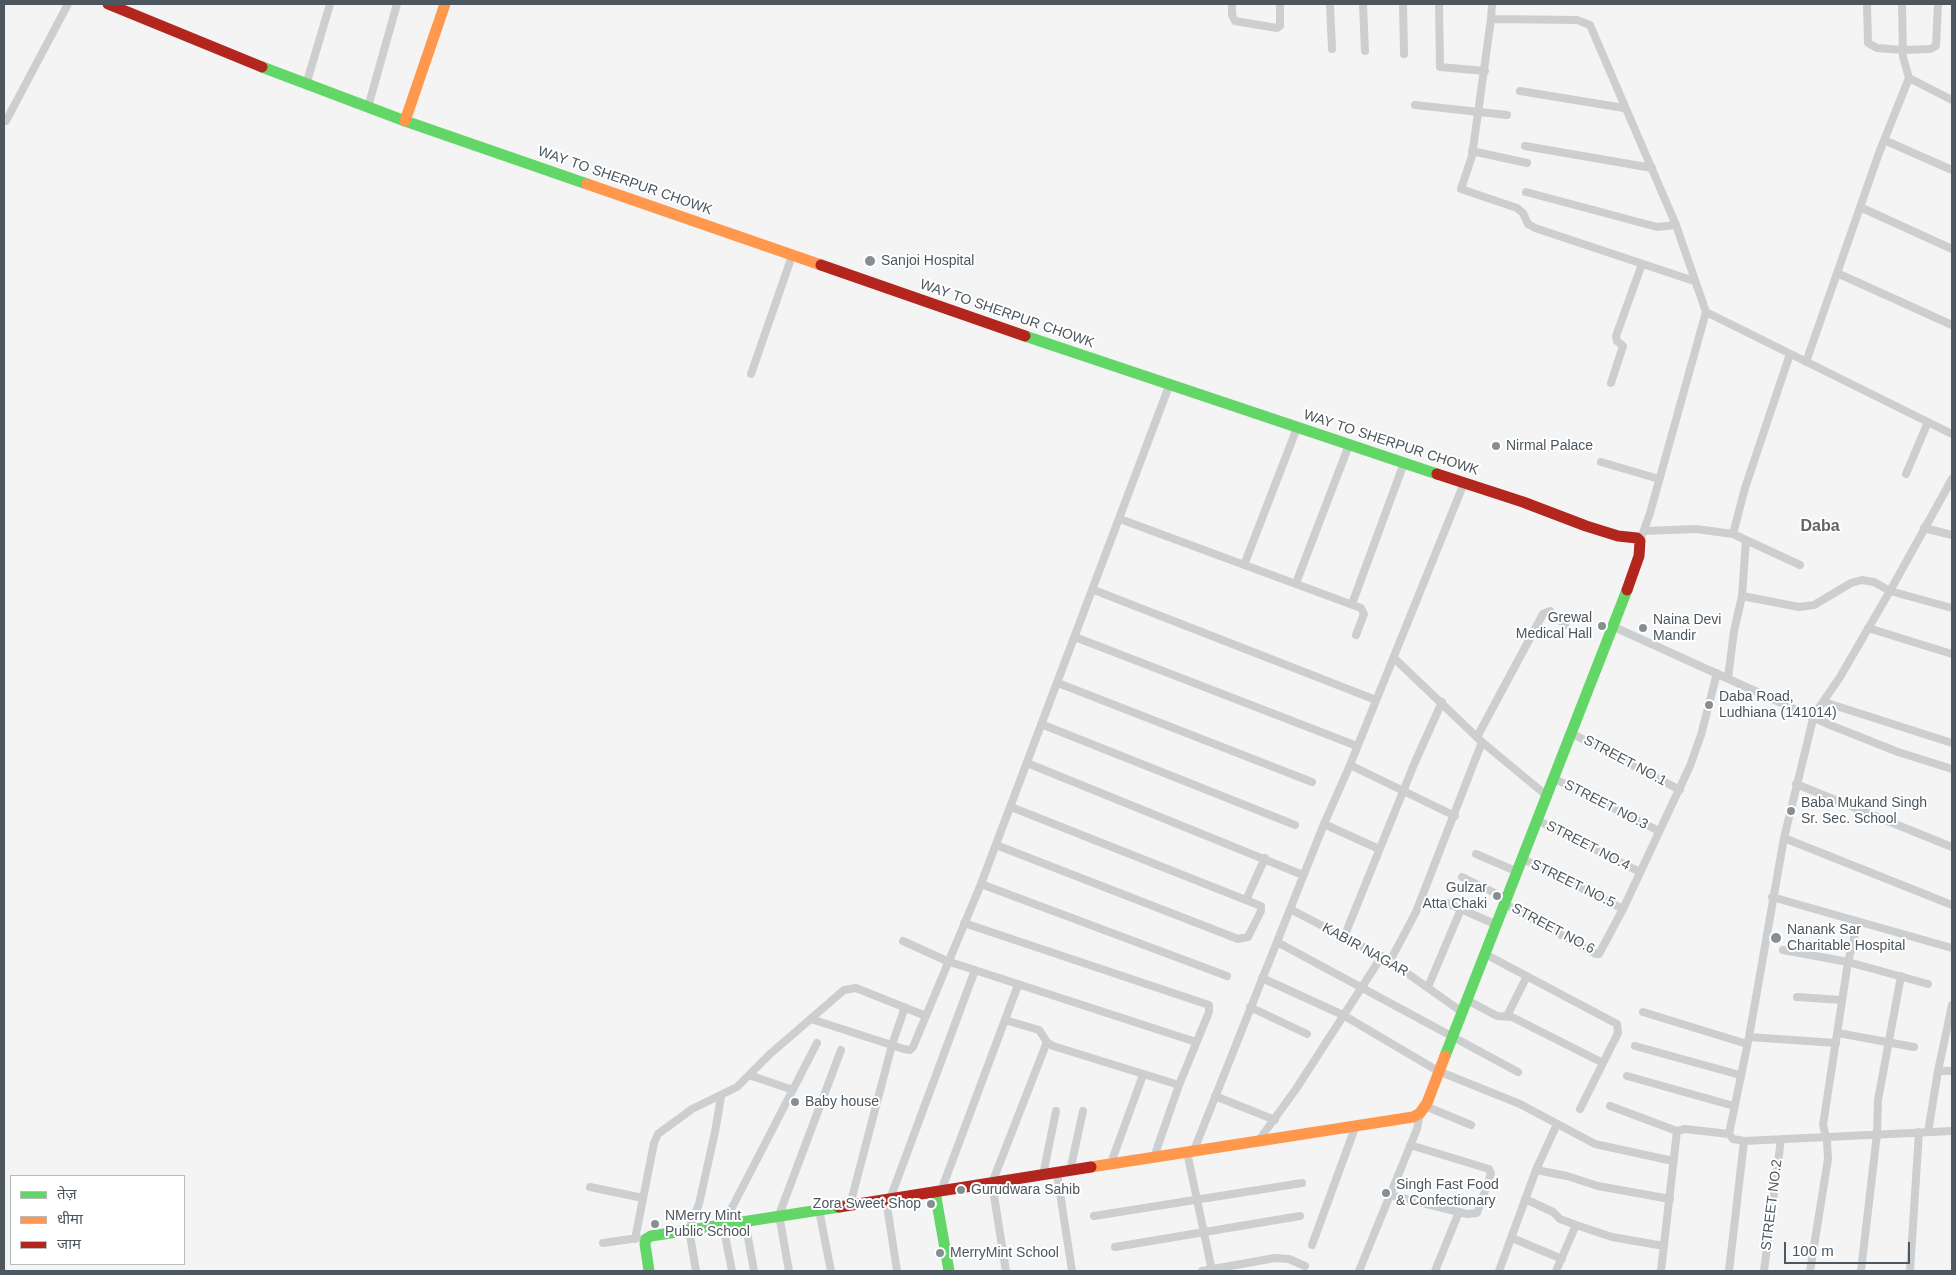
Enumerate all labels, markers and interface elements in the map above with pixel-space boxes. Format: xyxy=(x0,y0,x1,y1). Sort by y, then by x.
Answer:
street label: WAY TO SHERPUR CHOWK xyxy=(536,143,714,219)
place label: Sanjoi Hospital xyxy=(881,253,974,269)
marker: Sanjoi Hospital xyxy=(863,254,877,268)
street label: WAY TO SHERPUR CHOWK xyxy=(918,276,1096,352)
street label: WAY TO SHERPUR CHOWK xyxy=(1301,407,1481,479)
place label: Nirmal Palace xyxy=(1506,438,1593,454)
marker: Nirmal Palace xyxy=(1490,440,1502,452)
district label: Daba xyxy=(1800,517,1840,537)
place label: Grewal Medical Hall xyxy=(1516,610,1592,642)
place label: Naina Devi Mandir xyxy=(1653,612,1721,644)
marker: Grewal Medical Hall xyxy=(1596,620,1608,632)
marker: Naina Devi Mandir xyxy=(1637,622,1649,634)
place label: Daba Road, Ludhiana (141014) xyxy=(1719,689,1837,722)
marker: Daba Road, Ludhiana (141014) xyxy=(1703,699,1715,711)
street label: STREET NO.1 xyxy=(1581,732,1669,790)
street label: STREET NO.3 xyxy=(1561,777,1651,833)
place label: Baba Mukand Singh Sr. Sec. School xyxy=(1801,795,1927,828)
marker: Baba Mukand Singh Sr. Sec. School xyxy=(1785,805,1797,817)
street label: STREET NO.4 xyxy=(1543,818,1633,874)
street label: STREET NO.5 xyxy=(1528,856,1618,912)
place label: Gulzar Atta Chaki xyxy=(1422,880,1487,912)
marker: Gulzar Atta Chaki xyxy=(1491,890,1503,902)
street label: STREET NO.6 xyxy=(1509,900,1597,958)
street label: KABIR NAGAR xyxy=(1319,919,1411,981)
place label: Nanank Sar Charitable Hospital xyxy=(1787,922,1905,954)
marker: Nanank Sar Charitable Hospital xyxy=(1769,931,1783,945)
place label: Baby house xyxy=(805,1094,879,1110)
marker: Baby house xyxy=(789,1096,801,1108)
street label: STREET NO.2 xyxy=(1758,1158,1786,1252)
legend xyxy=(10,1175,185,1265)
place label: Singh Fast Food & Confectionary xyxy=(1396,1177,1499,1210)
place label: Gurudwara Sahib xyxy=(971,1182,1080,1198)
marker: Gurudwara Sahib xyxy=(955,1184,967,1196)
text: तेज़ xyxy=(57,1185,77,1202)
marker: Singh Fast Food & Confectionary xyxy=(1380,1187,1392,1199)
place label: Zora Sweet Shop xyxy=(813,1196,921,1212)
marker: Zora Sweet Shop xyxy=(925,1198,937,1210)
place label: NMerry Mint Public School xyxy=(665,1208,750,1240)
text: धीमा xyxy=(57,1210,83,1227)
marker: NMerry Mint Public School xyxy=(649,1218,661,1230)
scale bar xyxy=(1786,1232,1912,1264)
text: जाम xyxy=(57,1235,81,1252)
text: 100 m xyxy=(1792,1242,1834,1259)
place label: MerryMint School xyxy=(950,1245,1059,1261)
marker: MerryMint School xyxy=(934,1247,946,1259)

